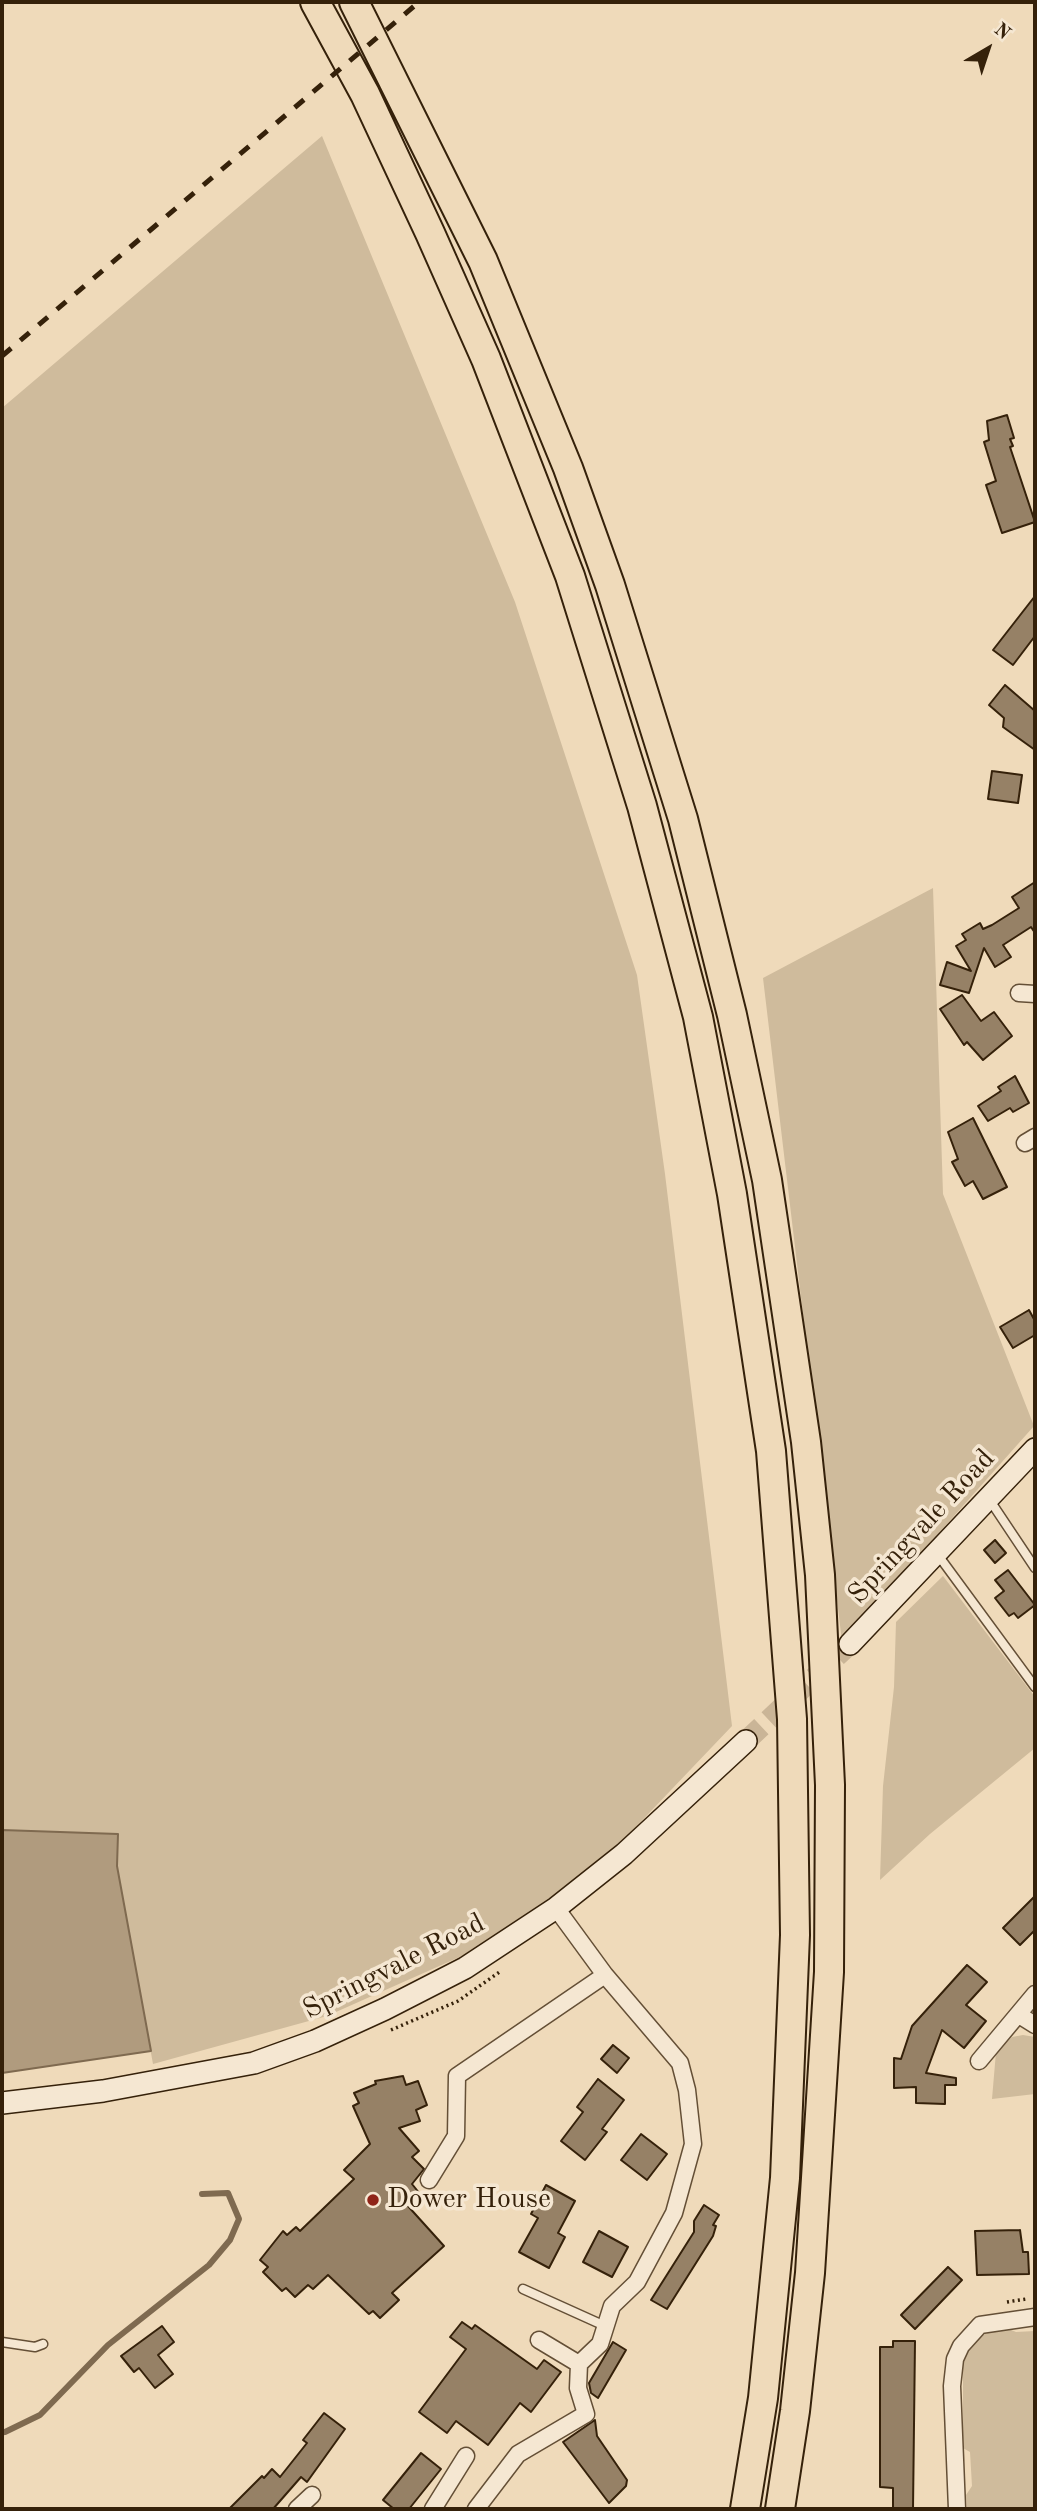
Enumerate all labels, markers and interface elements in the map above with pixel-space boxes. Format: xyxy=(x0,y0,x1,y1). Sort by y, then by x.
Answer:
north arrow xyxy=(953,14,1023,84)
text: N xyxy=(990,20,1013,44)
street label: Springvale Road xyxy=(842,1443,1002,1611)
street label: Springvale Road xyxy=(297,1907,491,2027)
place label: Dower House xyxy=(387,2183,551,2217)
marker: Dower House xyxy=(365,2192,381,2208)

